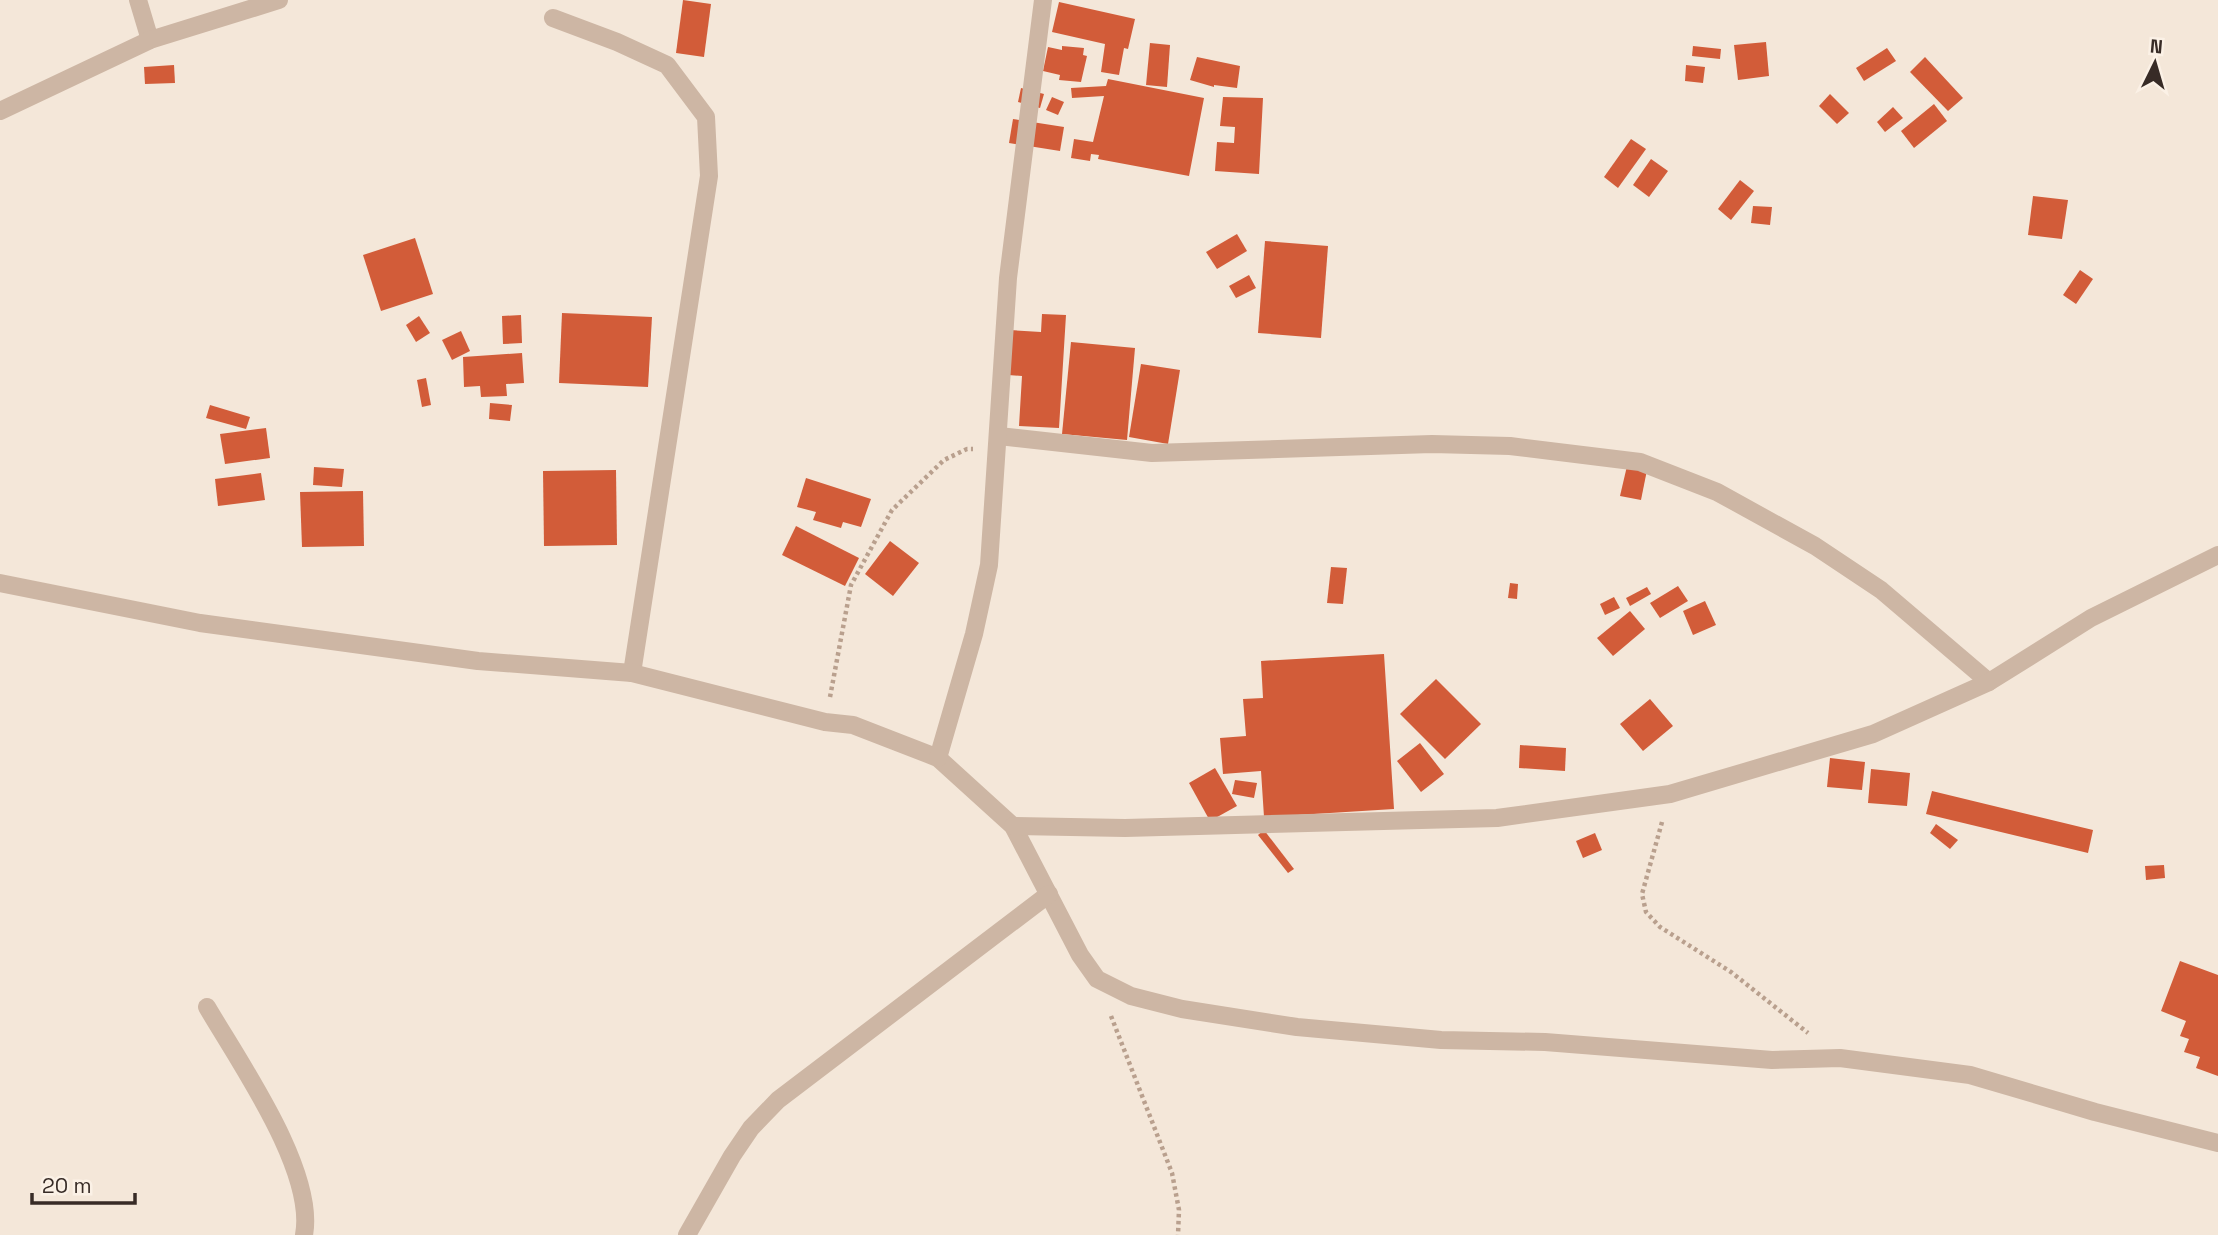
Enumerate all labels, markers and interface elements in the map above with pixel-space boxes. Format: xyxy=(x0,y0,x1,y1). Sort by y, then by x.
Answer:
north arrow xyxy=(2120,28,2190,98)
text: N xyxy=(2149,34,2164,60)
scale bar xyxy=(32,1162,135,1206)
text: 20 m xyxy=(42,1172,92,1199)

